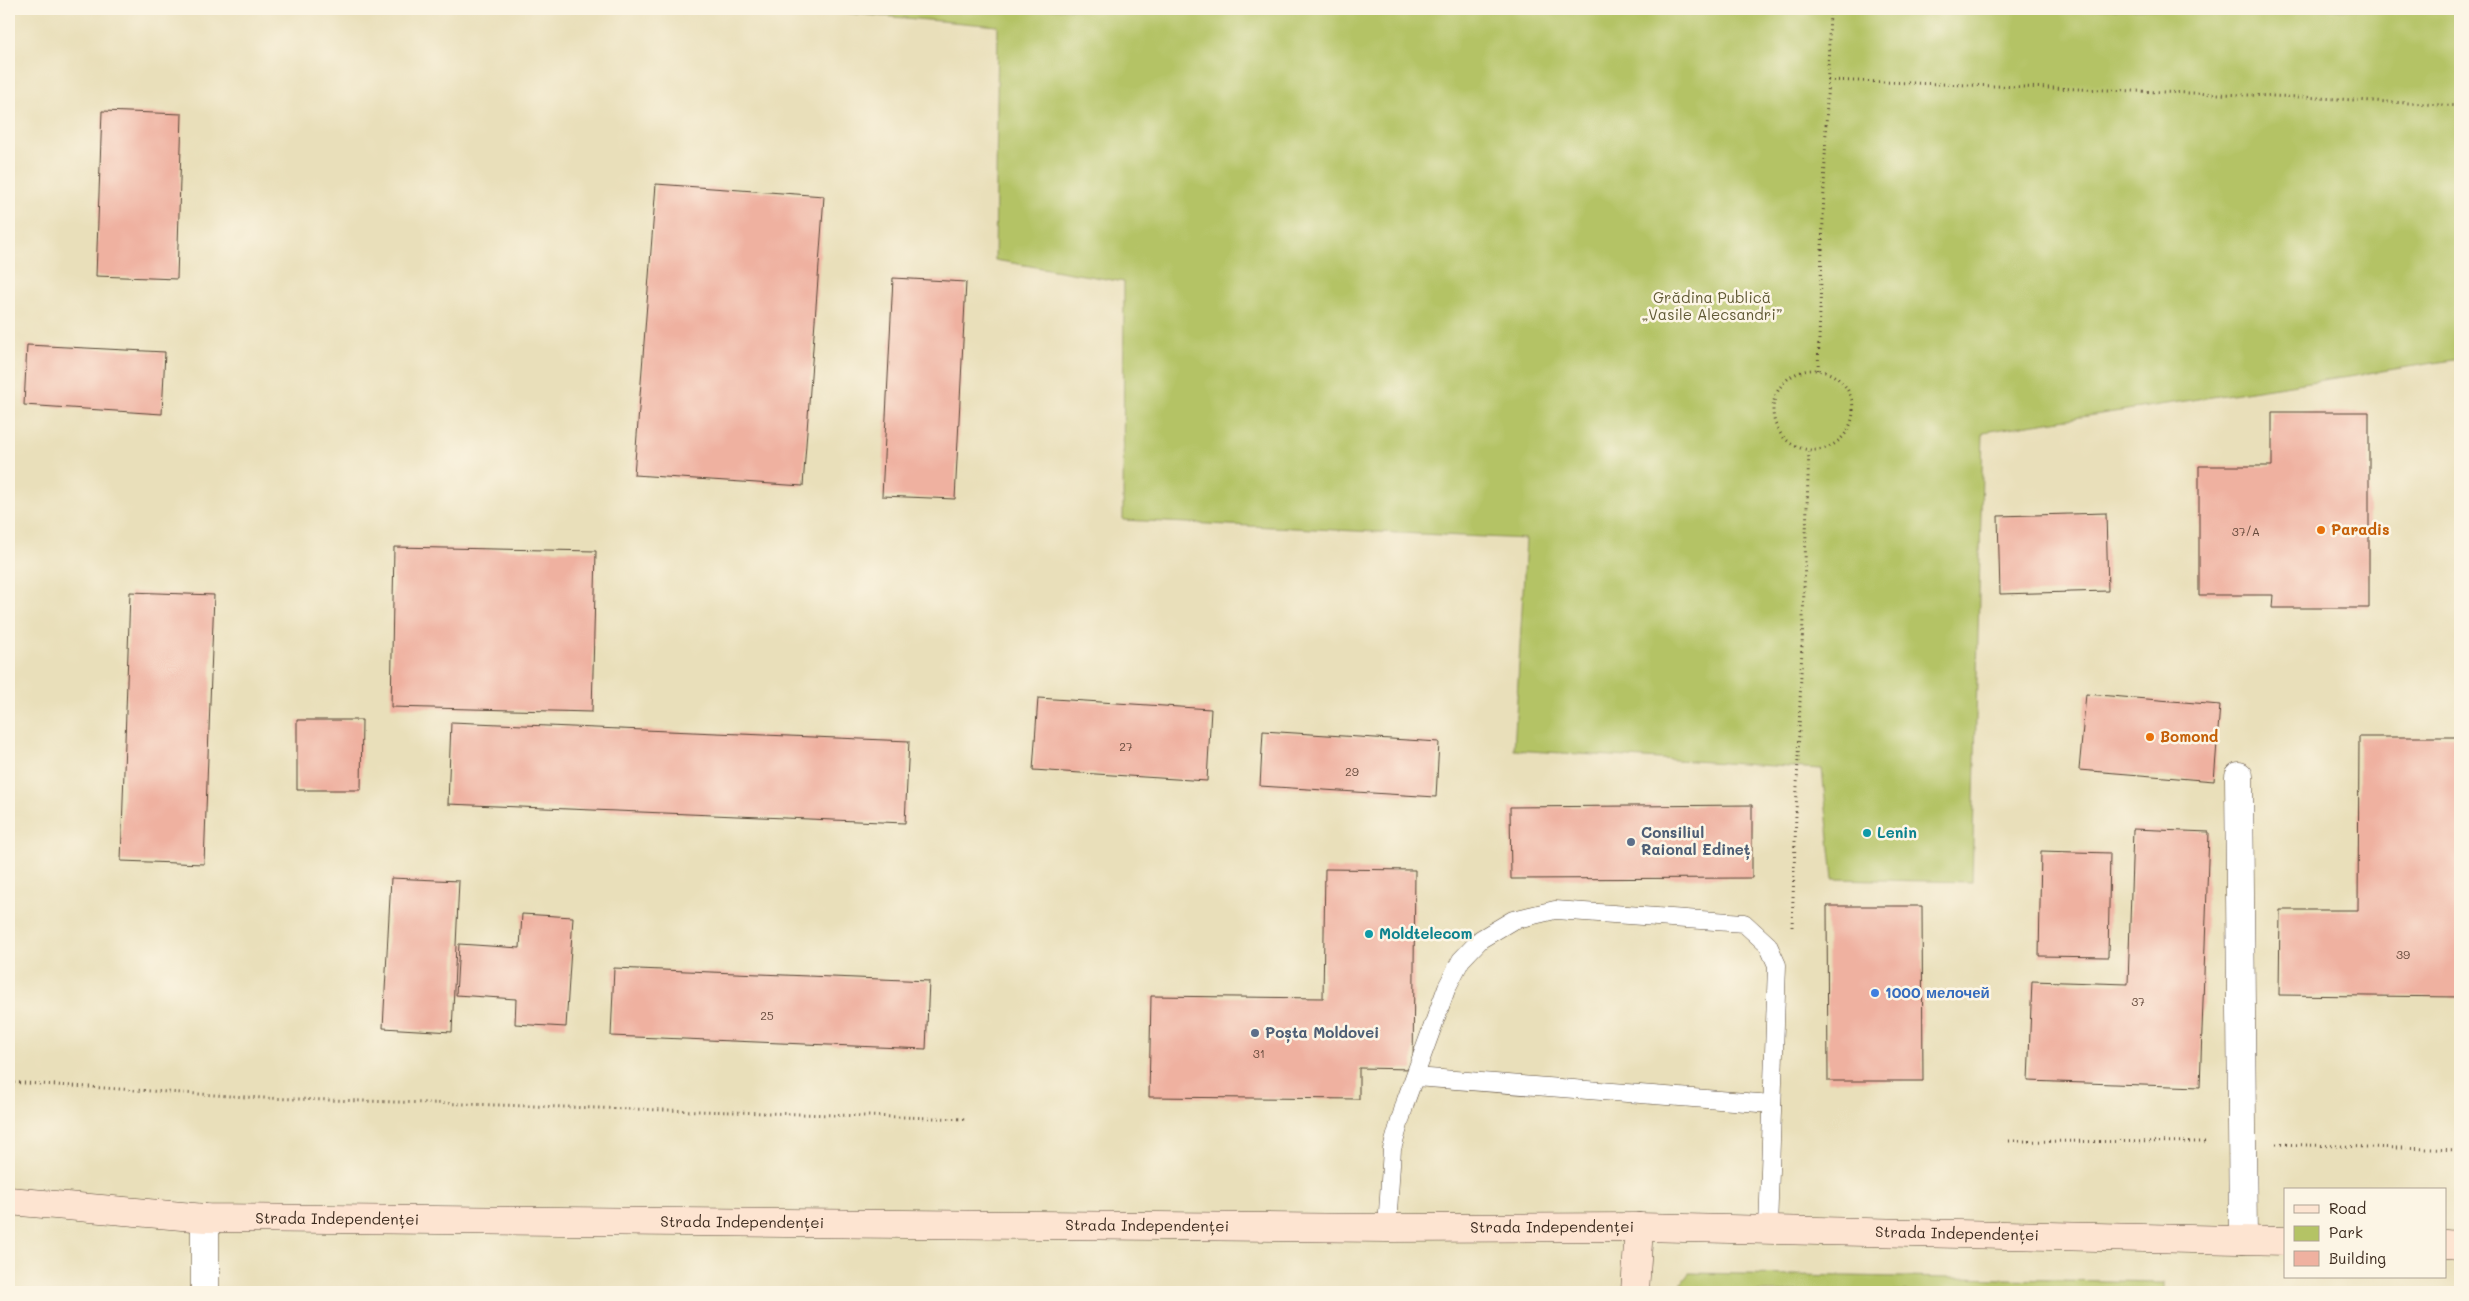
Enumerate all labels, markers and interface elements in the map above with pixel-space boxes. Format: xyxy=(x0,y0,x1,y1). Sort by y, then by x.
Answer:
park label: Grădina Publică „Vasile Alecsandri” xyxy=(1641,287,1783,324)
place label: Paradis xyxy=(2331,519,2390,539)
house number: 37/A xyxy=(2232,523,2260,539)
marker: Paradis xyxy=(2315,524,2327,536)
place label: Bomond xyxy=(2160,726,2219,746)
marker: Bomond xyxy=(2144,731,2156,743)
house number: 27 xyxy=(1119,738,1133,754)
house number: 29 xyxy=(1345,763,1359,779)
place label: Consiliul Raional Edineț xyxy=(1641,822,1751,860)
place label: Lenin xyxy=(1877,822,1917,842)
marker: Lenin xyxy=(1861,827,1873,839)
marker: Consiliul Raional Edineț xyxy=(1625,836,1637,848)
place label: Moldtelecom xyxy=(1379,923,1472,943)
marker: Moldtelecom xyxy=(1363,928,1375,940)
house number: 39 xyxy=(2396,946,2410,962)
place label: 1000 мелочей xyxy=(1885,982,1990,1002)
marker: 1000 мелочей xyxy=(1869,987,1881,999)
house number: 37 xyxy=(2131,993,2145,1009)
house number: 25 xyxy=(760,1007,774,1023)
place label: Poșta Moldovei xyxy=(1265,1022,1379,1043)
marker: Poșta Moldovei xyxy=(1249,1027,1261,1039)
house number: 31 xyxy=(1253,1045,1265,1061)
legend xyxy=(2284,1188,2446,1278)
text: Road xyxy=(2329,1198,2366,1218)
street label: Strada Independenței xyxy=(255,1207,419,1230)
street label: Strada Independenței xyxy=(660,1211,824,1233)
street label: Strada Independenței xyxy=(1065,1214,1229,1237)
street label: Strada Independenței xyxy=(1470,1216,1634,1237)
street label: Strada Independenței xyxy=(1875,1221,2039,1245)
text: Park xyxy=(2329,1222,2363,1242)
text: Building xyxy=(2329,1248,2386,1268)

